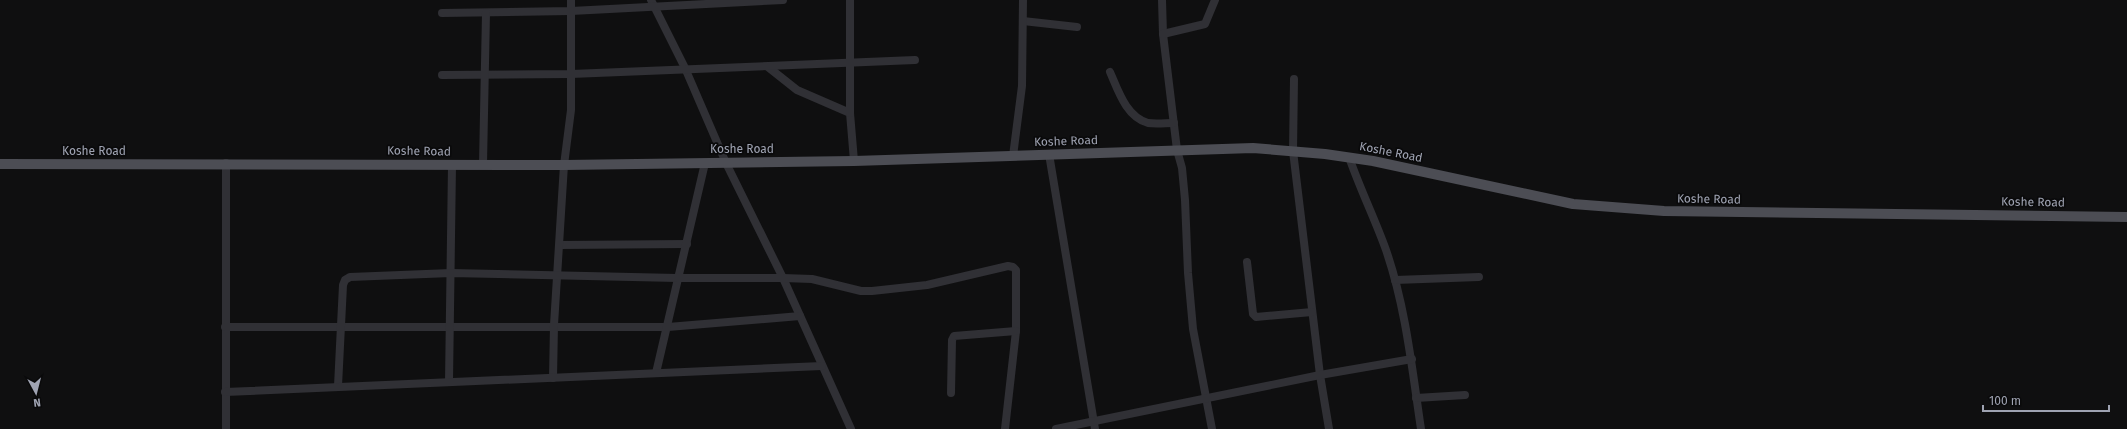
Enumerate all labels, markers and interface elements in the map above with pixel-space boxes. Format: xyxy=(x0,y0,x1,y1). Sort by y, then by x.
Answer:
street label: Koshe Road xyxy=(1034,133,1098,149)
street label: Koshe Road xyxy=(1358,139,1424,165)
street label: Koshe Road xyxy=(710,142,774,156)
street label: Koshe Road xyxy=(387,143,451,159)
street label: Koshe Road xyxy=(62,144,126,158)
street label: Koshe Road xyxy=(1677,191,1741,207)
street label: Koshe Road xyxy=(2001,194,2065,210)
north arrow xyxy=(16,373,56,413)
scale bar xyxy=(1983,387,2109,413)
text: 100 m xyxy=(1989,394,2021,408)
text: N xyxy=(33,396,42,409)

